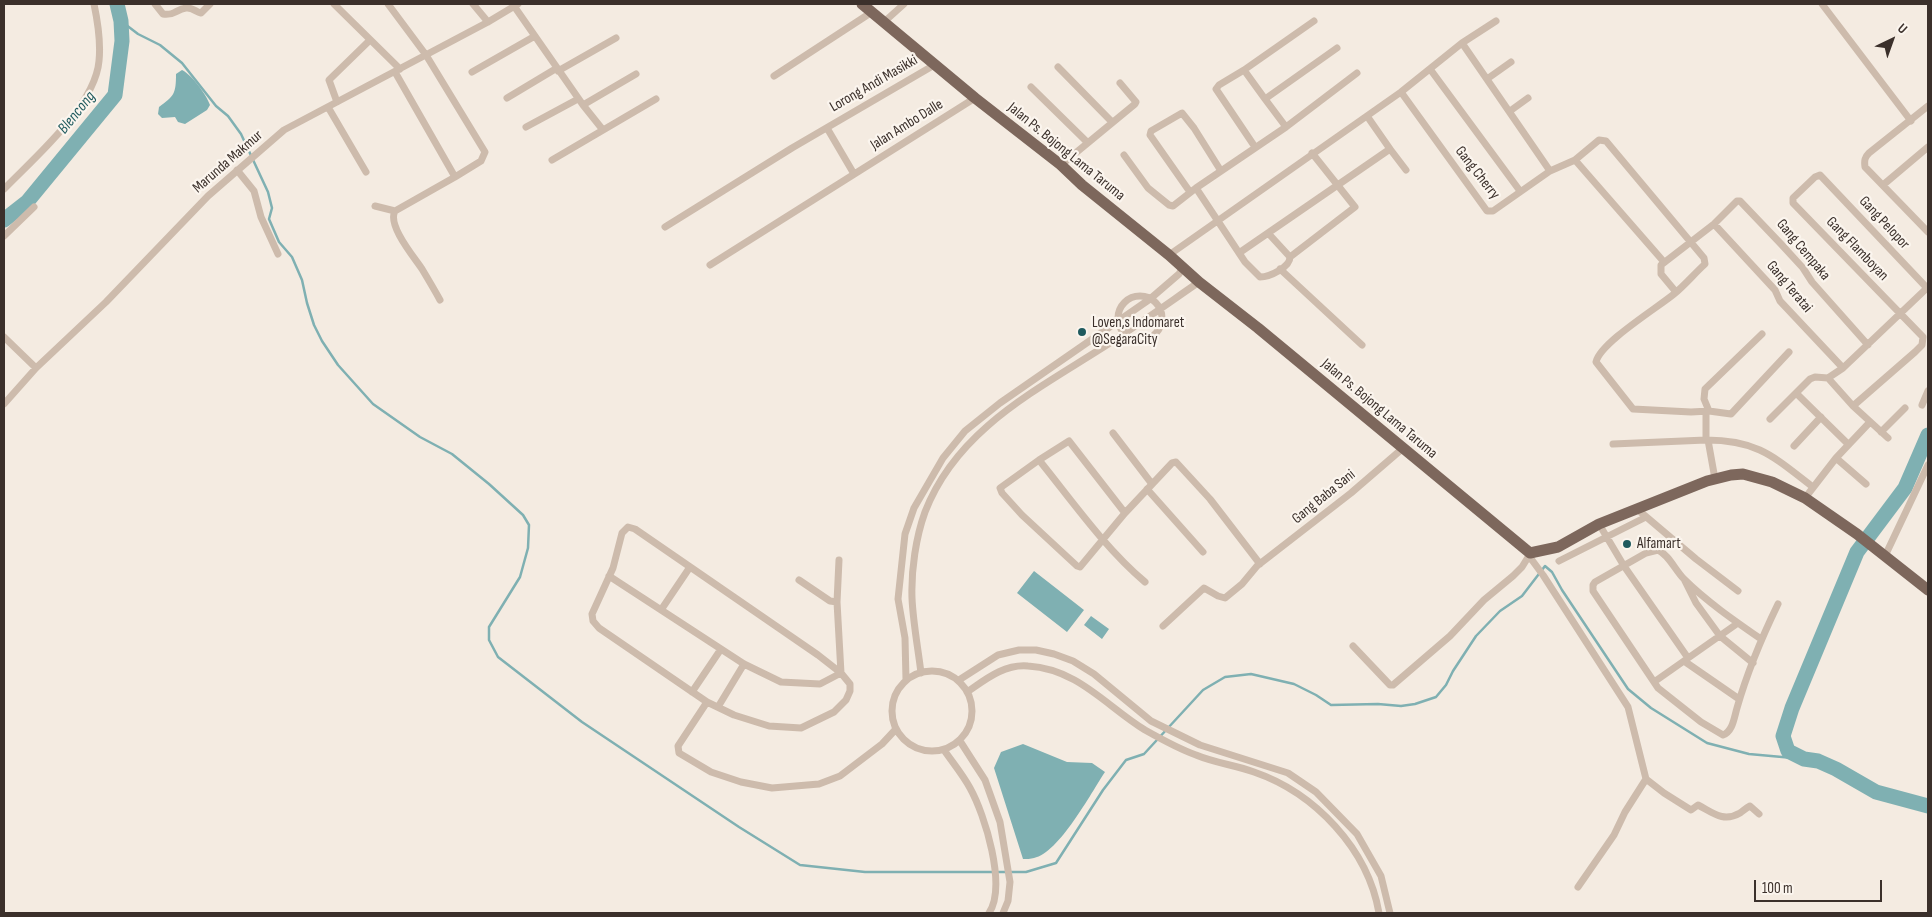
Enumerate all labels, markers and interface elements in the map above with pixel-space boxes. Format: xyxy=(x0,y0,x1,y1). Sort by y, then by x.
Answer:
north arrow xyxy=(1867,15,1917,65)
text: U xyxy=(1894,20,1911,37)
street label: Lorong Andi Masikki xyxy=(827,52,921,116)
water label: Blencong xyxy=(54,88,100,138)
street label: Jalan Ambo Dalle xyxy=(867,96,947,154)
street label: Jalan Ps. Bojong Lama Taruma xyxy=(1004,99,1128,205)
street label: Marunda Makmur xyxy=(189,127,267,197)
street label: Gang Cherry xyxy=(1451,143,1503,203)
street label: Gang Pelopor xyxy=(1855,193,1913,253)
street label: Gang Flamboyan xyxy=(1822,213,1892,285)
street label: Gang Cempaka xyxy=(1772,216,1834,284)
street label: Gang Teratai xyxy=(1762,257,1816,317)
place label: Loven,s Indomaret @SegaraCity xyxy=(1092,314,1184,349)
marker: Loven,s Indomaret @SegaraCity xyxy=(1076,326,1088,338)
street label: Jalan Ps. Bojong Lama Taruma xyxy=(1317,355,1441,463)
street label: Gang Baba Sani xyxy=(1289,466,1359,528)
place label: Alfamart xyxy=(1637,535,1681,553)
marker: Alfamart xyxy=(1621,538,1633,550)
scale bar xyxy=(1757,870,1884,902)
text: 100 m xyxy=(1762,879,1793,898)

